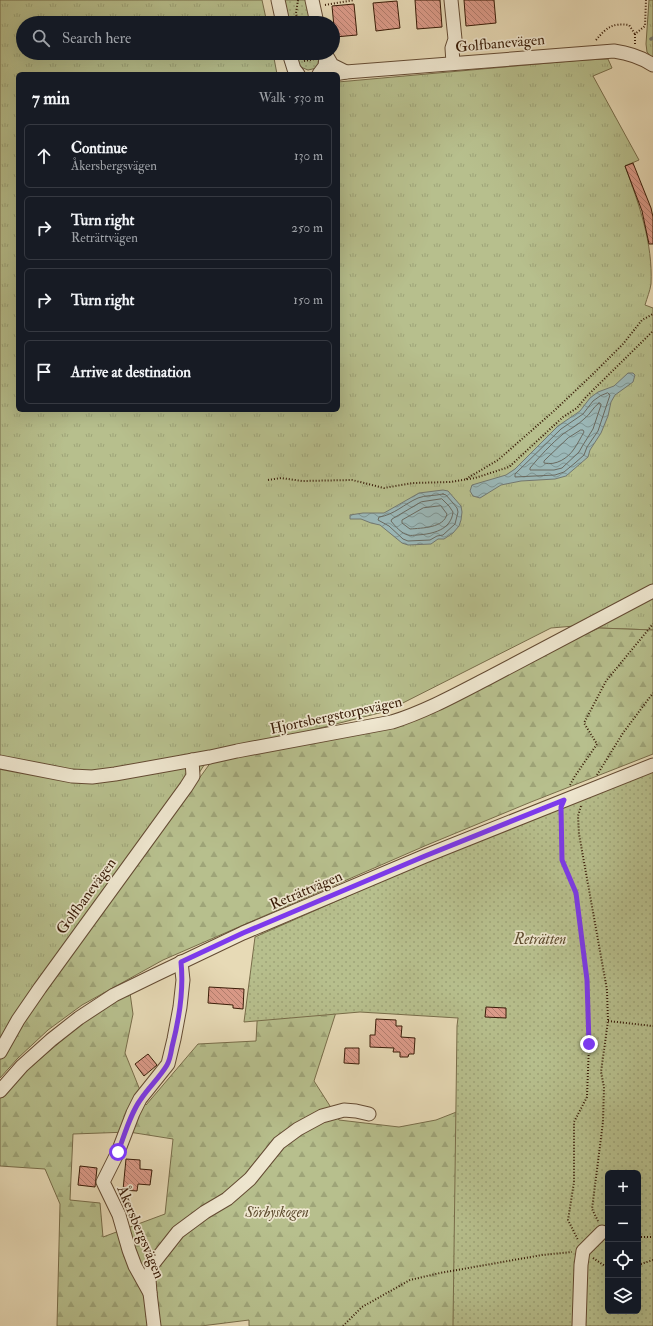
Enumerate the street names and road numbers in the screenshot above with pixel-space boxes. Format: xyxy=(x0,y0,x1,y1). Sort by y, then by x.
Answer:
street label: Golfbanevägen xyxy=(454,30,546,57)
street label: Hjortsbergstorpsvägen xyxy=(268,692,404,740)
street label: Golfbanevägen xyxy=(52,854,121,938)
street label: Reträttvägen xyxy=(267,867,346,914)
street label: Åkersbergsvägen xyxy=(112,1182,170,1282)

